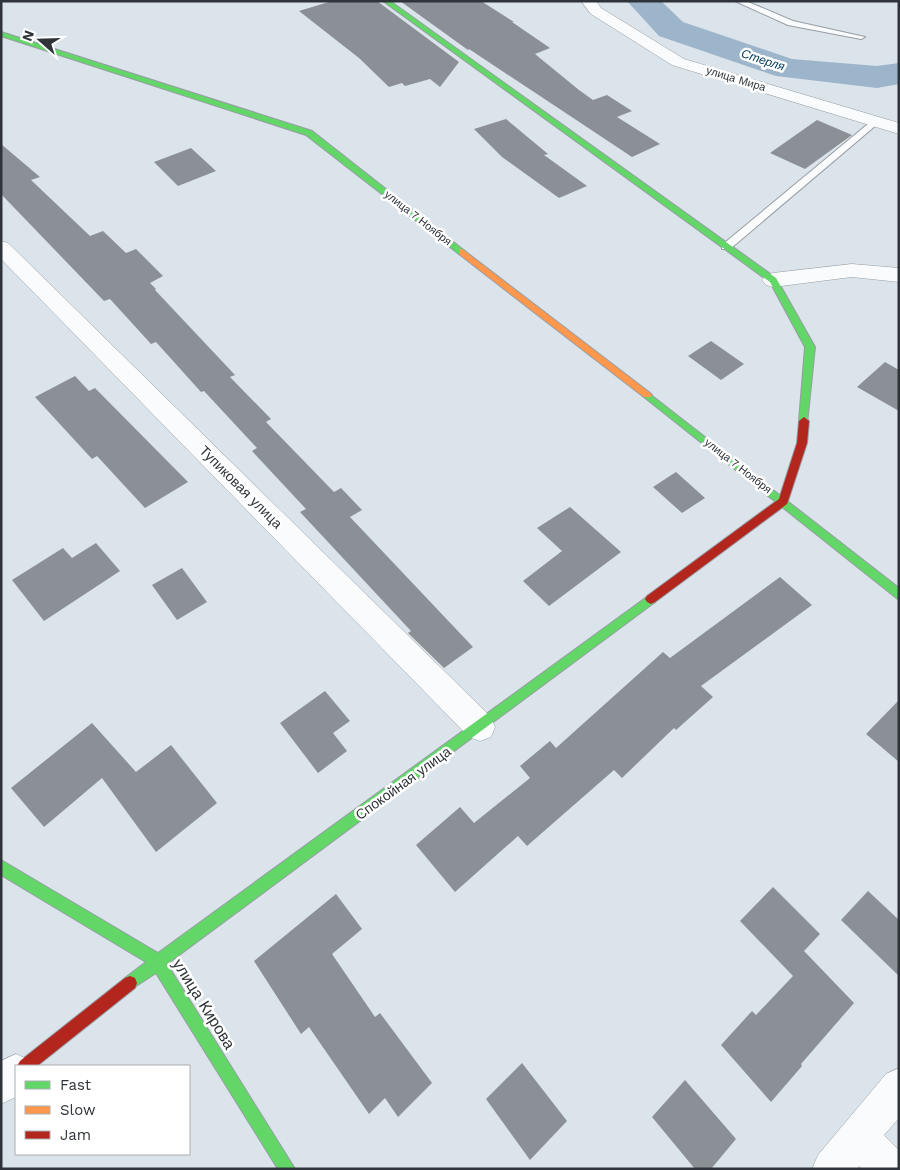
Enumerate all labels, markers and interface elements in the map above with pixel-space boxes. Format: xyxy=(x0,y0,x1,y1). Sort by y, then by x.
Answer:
north arrow xyxy=(15,15,65,65)
text: N xyxy=(18,28,37,43)
water label: Стерля xyxy=(739,46,787,74)
street label: улица Мира xyxy=(705,64,768,94)
street label: улица 7 Ноября xyxy=(382,188,454,248)
street label: улица 7 Ноября xyxy=(702,436,774,496)
street label: Тупиковая улица xyxy=(196,442,286,532)
street label: Спокойная улица xyxy=(352,743,454,823)
street label: улица Кирова xyxy=(169,955,239,1053)
legend xyxy=(15,1065,190,1155)
text: Fast xyxy=(60,1076,92,1094)
text: Slow xyxy=(60,1101,96,1119)
text: Jam xyxy=(60,1126,91,1144)

